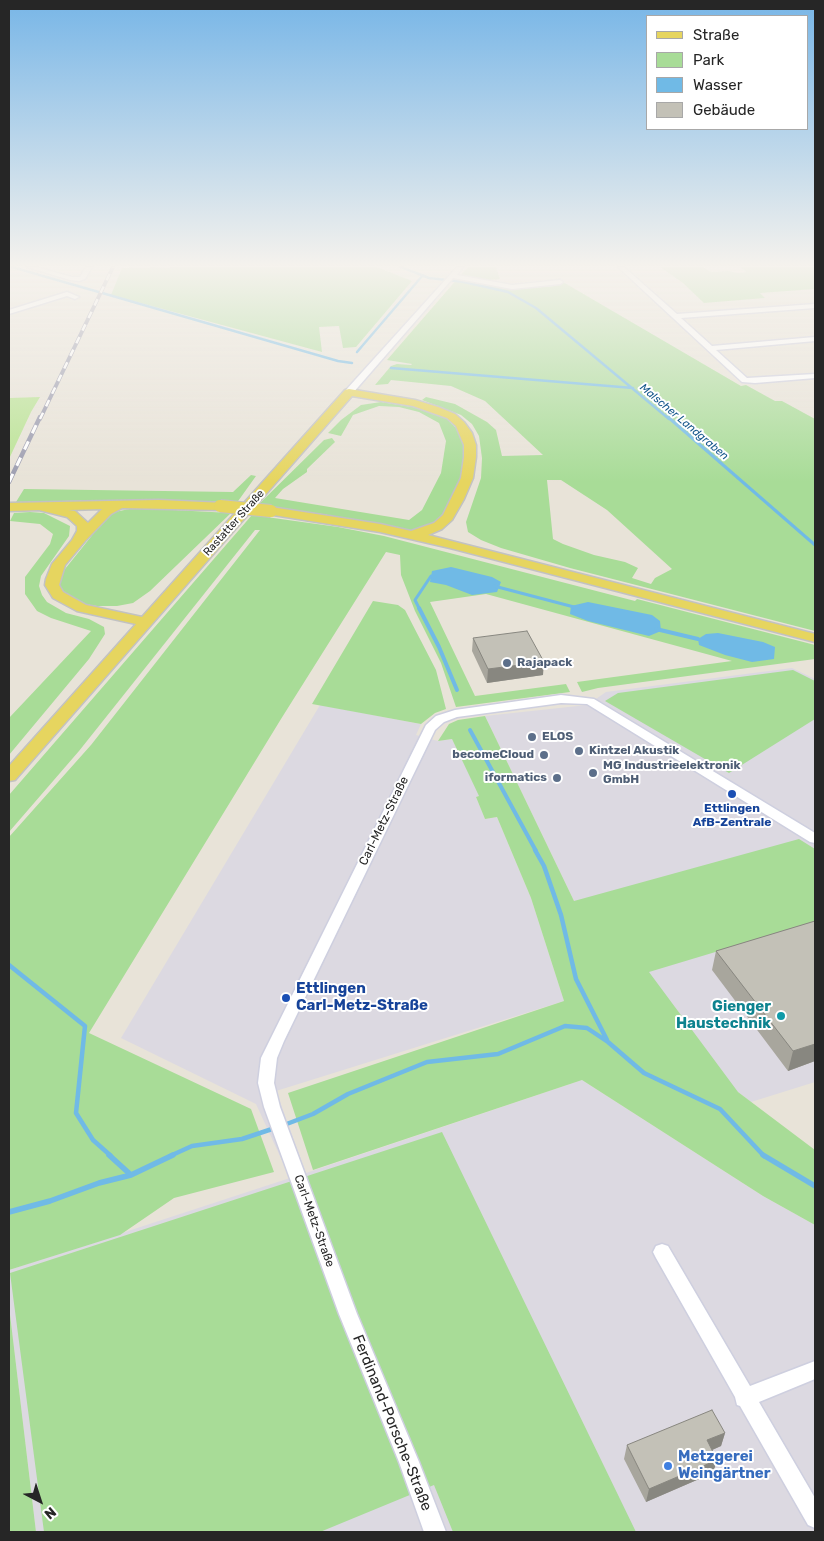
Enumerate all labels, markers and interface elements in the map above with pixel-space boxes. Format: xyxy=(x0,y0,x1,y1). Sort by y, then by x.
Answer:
legend xyxy=(646,15,809,130)
text: Straße xyxy=(693,26,739,44)
text: Park xyxy=(693,51,724,69)
text: Wasser xyxy=(693,76,742,94)
text: Gebäude xyxy=(693,101,755,119)
water label: Malscher Landgraben xyxy=(637,381,731,463)
street label: Rastatter Straße xyxy=(201,487,267,559)
place label: Rajapack xyxy=(517,656,572,670)
marker: Rajapack xyxy=(501,657,513,669)
place label: ELOS xyxy=(542,730,573,744)
marker: ELOS xyxy=(526,731,538,743)
place label: Kintzel Akustik xyxy=(589,744,679,758)
marker: Kintzel Akustik xyxy=(573,745,585,757)
place label: becomeCloud xyxy=(452,748,534,762)
marker: becomeCloud xyxy=(538,749,550,761)
place label: MG Industrieelektronik GmbH xyxy=(603,759,740,787)
marker: MG Industrieelektronik GmbH xyxy=(587,767,599,779)
place label: iformatics xyxy=(485,771,547,785)
marker: iformatics xyxy=(551,772,563,784)
street label: Carl-Metz-Straße xyxy=(356,774,412,868)
marker: Ettlingen AfB-Zentrale xyxy=(726,788,738,800)
place label: Ettlingen AfB-Zentrale xyxy=(693,802,771,830)
place label: Ettlingen Carl-Metz-Straße xyxy=(296,980,428,1015)
marker: Ettlingen Carl-Metz-Straße xyxy=(280,992,292,1004)
place label: Gienger Haustechnik xyxy=(676,998,771,1033)
marker: Gienger Haustechnik xyxy=(775,1010,787,1022)
street label: Carl-Metz-Straße xyxy=(291,1173,337,1269)
street label: Ferdinand-Porsche-Straße xyxy=(348,1332,436,1514)
place label: Metzgerei Weingärtner xyxy=(678,1448,771,1483)
marker: Metzgerei Weingärtner xyxy=(662,1460,674,1472)
north arrow xyxy=(15,1476,65,1526)
text: N xyxy=(41,1503,59,1523)

